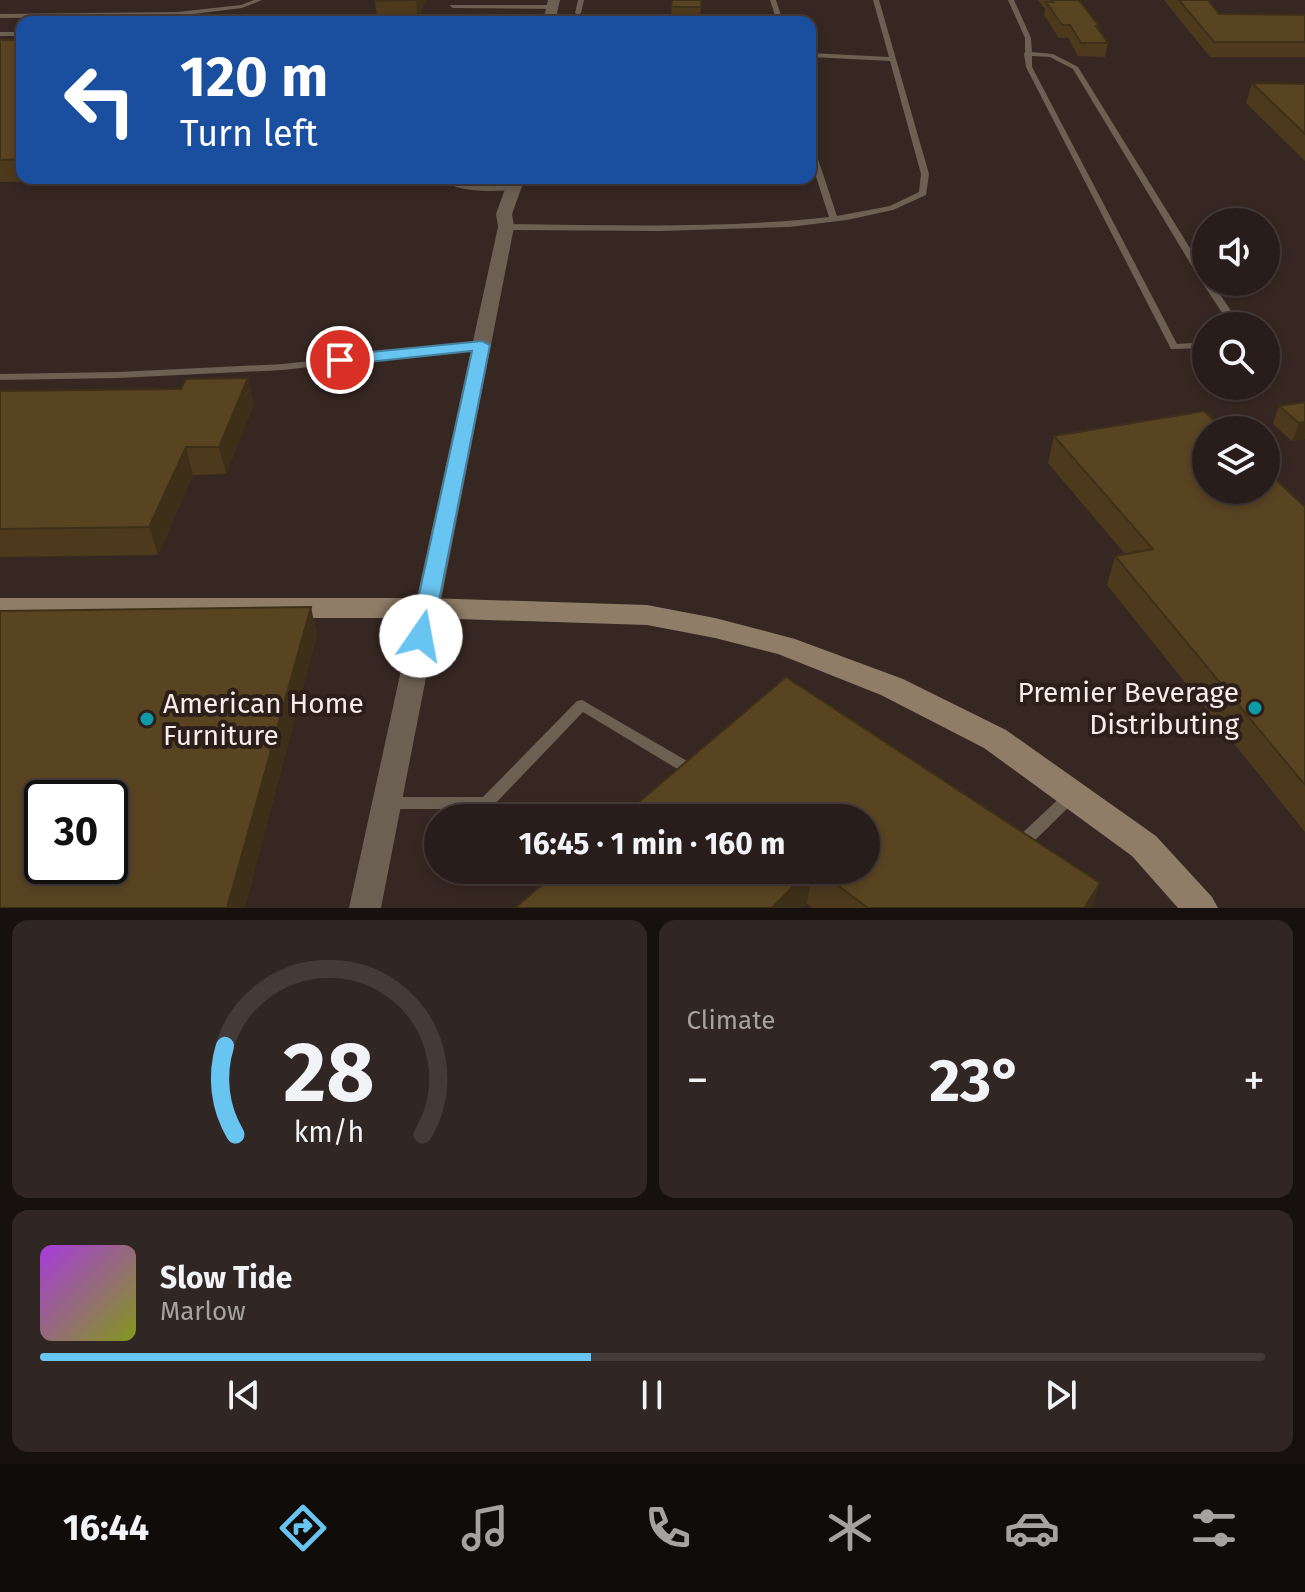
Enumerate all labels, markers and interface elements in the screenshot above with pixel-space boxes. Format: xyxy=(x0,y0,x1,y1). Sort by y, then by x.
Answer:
text: 120 m xyxy=(180,44,328,111)
icon: left xyxy=(48,48,152,152)
text: Turn left xyxy=(180,112,318,156)
map controls xyxy=(1192,208,1280,504)
button: sound xyxy=(1192,208,1280,296)
button: search xyxy=(1192,312,1280,400)
pin xyxy=(306,326,374,394)
icon: arrive xyxy=(318,338,362,382)
button: layers xyxy=(1192,416,1280,504)
position arrow xyxy=(379,594,463,678)
place label: Premier Beverage Distributing xyxy=(1017,676,1239,741)
place label: American Home Furniture xyxy=(163,687,364,752)
marker: Premier Beverage Distributing xyxy=(1246,699,1264,717)
marker: American Home Furniture xyxy=(138,710,156,728)
speed limit sign: 30 xyxy=(24,780,128,884)
text: 16:45 · 1 min · 160 m xyxy=(519,826,785,862)
text: Climate xyxy=(687,1005,775,1036)
text: 28 xyxy=(284,1023,375,1123)
text: 23° xyxy=(929,1045,1022,1117)
text: − xyxy=(687,1054,709,1107)
text: + xyxy=(1243,1054,1265,1107)
text: km/h xyxy=(294,1115,365,1150)
text: Slow Tide xyxy=(160,1260,292,1296)
text: Marlow xyxy=(160,1296,246,1327)
icon: previous xyxy=(222,1373,266,1417)
icon: pause xyxy=(630,1373,674,1417)
icon: next xyxy=(1039,1373,1083,1417)
icon: directions xyxy=(275,1500,331,1556)
icon: music xyxy=(457,1500,513,1556)
icon: phone xyxy=(640,1500,696,1556)
icon: climate xyxy=(822,1500,878,1556)
icon: car xyxy=(1004,1500,1060,1556)
icon: filters xyxy=(1186,1500,1242,1556)
text: 16:44 xyxy=(63,1506,149,1550)

